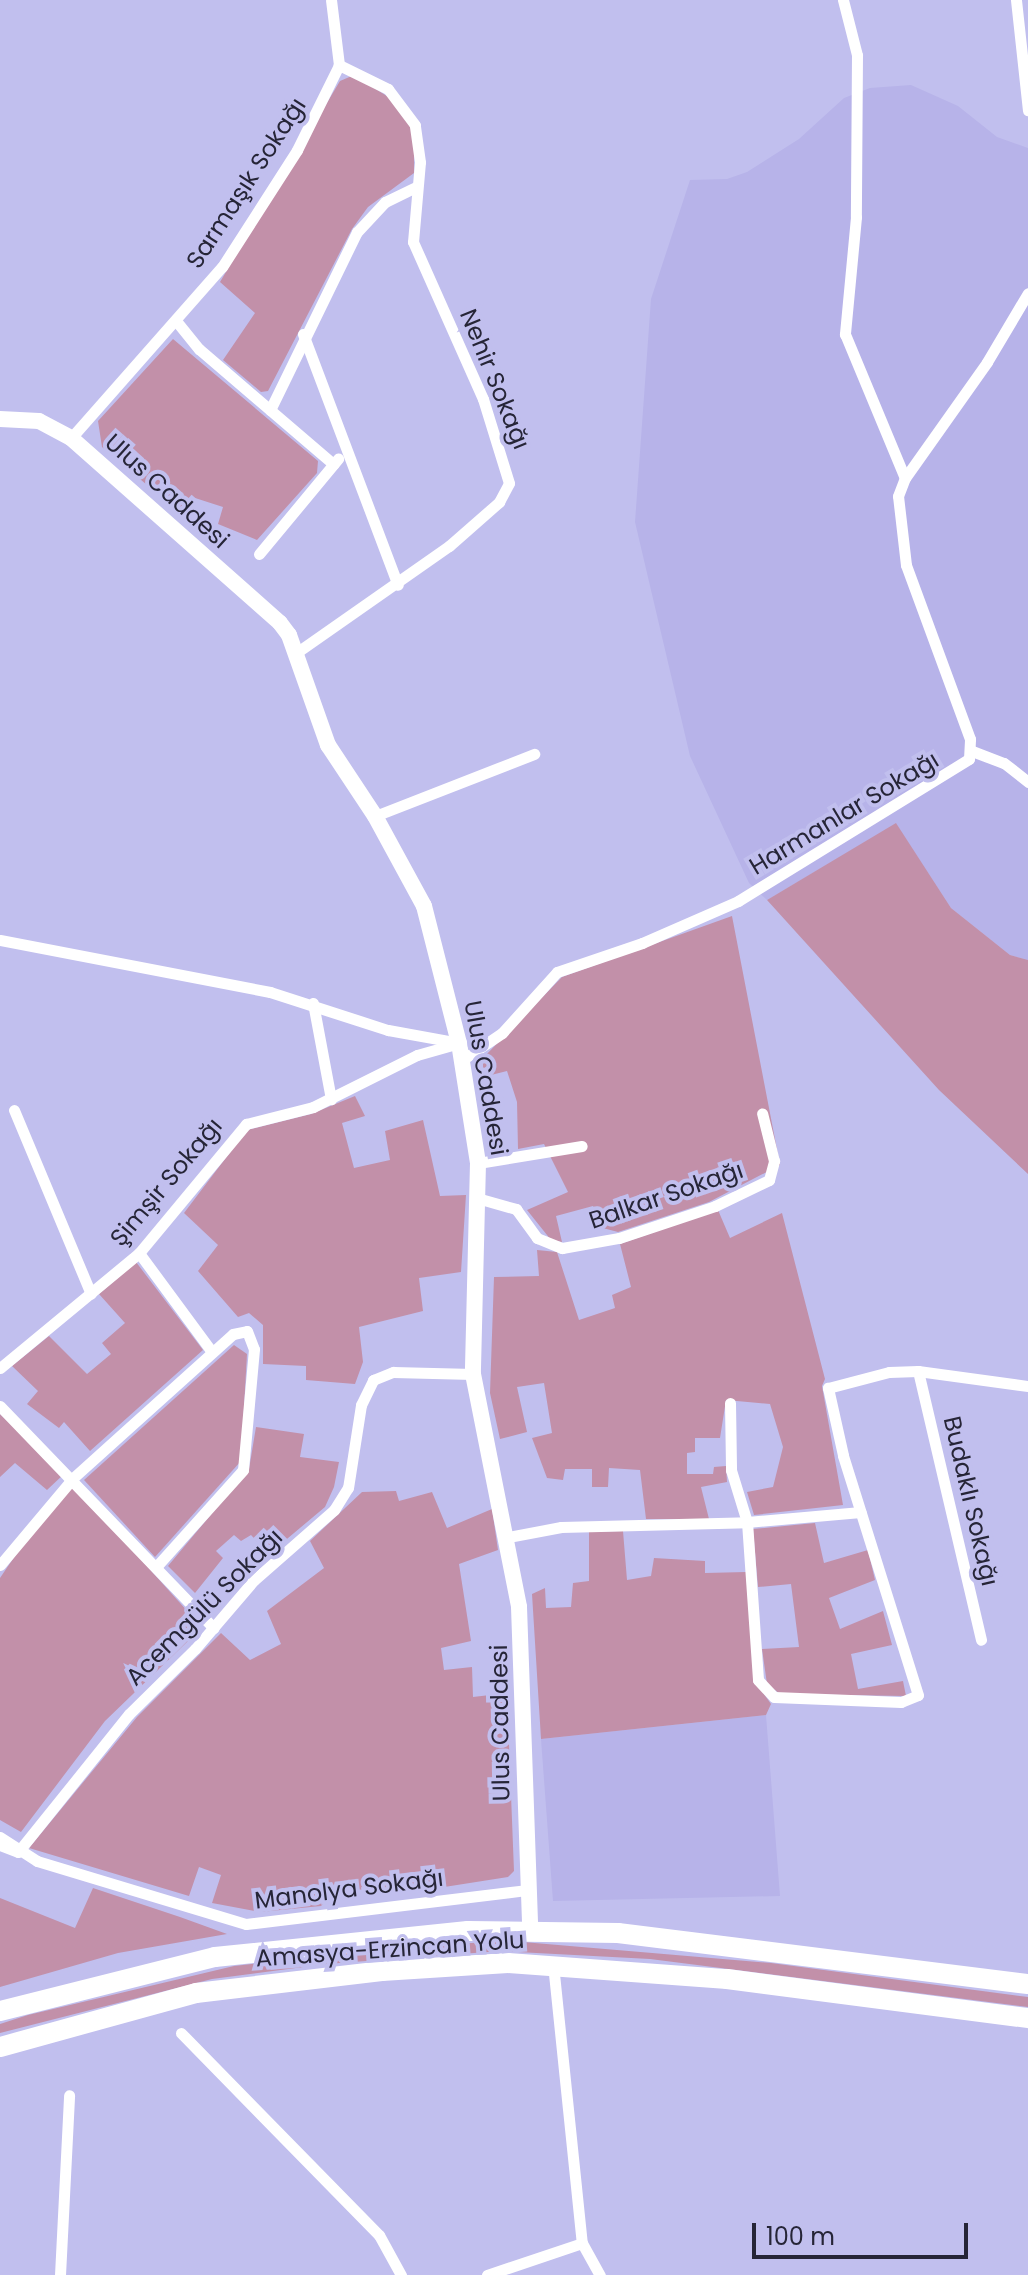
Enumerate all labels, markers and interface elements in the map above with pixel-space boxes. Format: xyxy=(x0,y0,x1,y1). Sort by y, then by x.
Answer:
street label: Sarmaşık Sokağı xyxy=(180,92,312,274)
street label: Nehir Sokağı xyxy=(454,305,536,453)
street label: Ulus Caddesi xyxy=(99,428,235,554)
street label: Harmanlar Sokağı xyxy=(744,745,944,881)
street label: Ulus Caddesi xyxy=(458,998,514,1158)
street label: Şimşir Sokağı xyxy=(104,1112,228,1252)
street label: Balkar Sokağı xyxy=(585,1155,747,1235)
street label: Budaklı Sokağı xyxy=(937,1413,1005,1589)
street label: Acemgülü Sokağı xyxy=(120,1523,288,1691)
street label: Ulus Caddesi xyxy=(484,1644,516,1802)
street label: Manolya Sokağı xyxy=(253,1863,445,1915)
street label: Amasya-Erzincan Yolu xyxy=(255,1925,525,1973)
scale bar xyxy=(756,2207,972,2257)
text: 100 m xyxy=(766,2220,835,2253)

